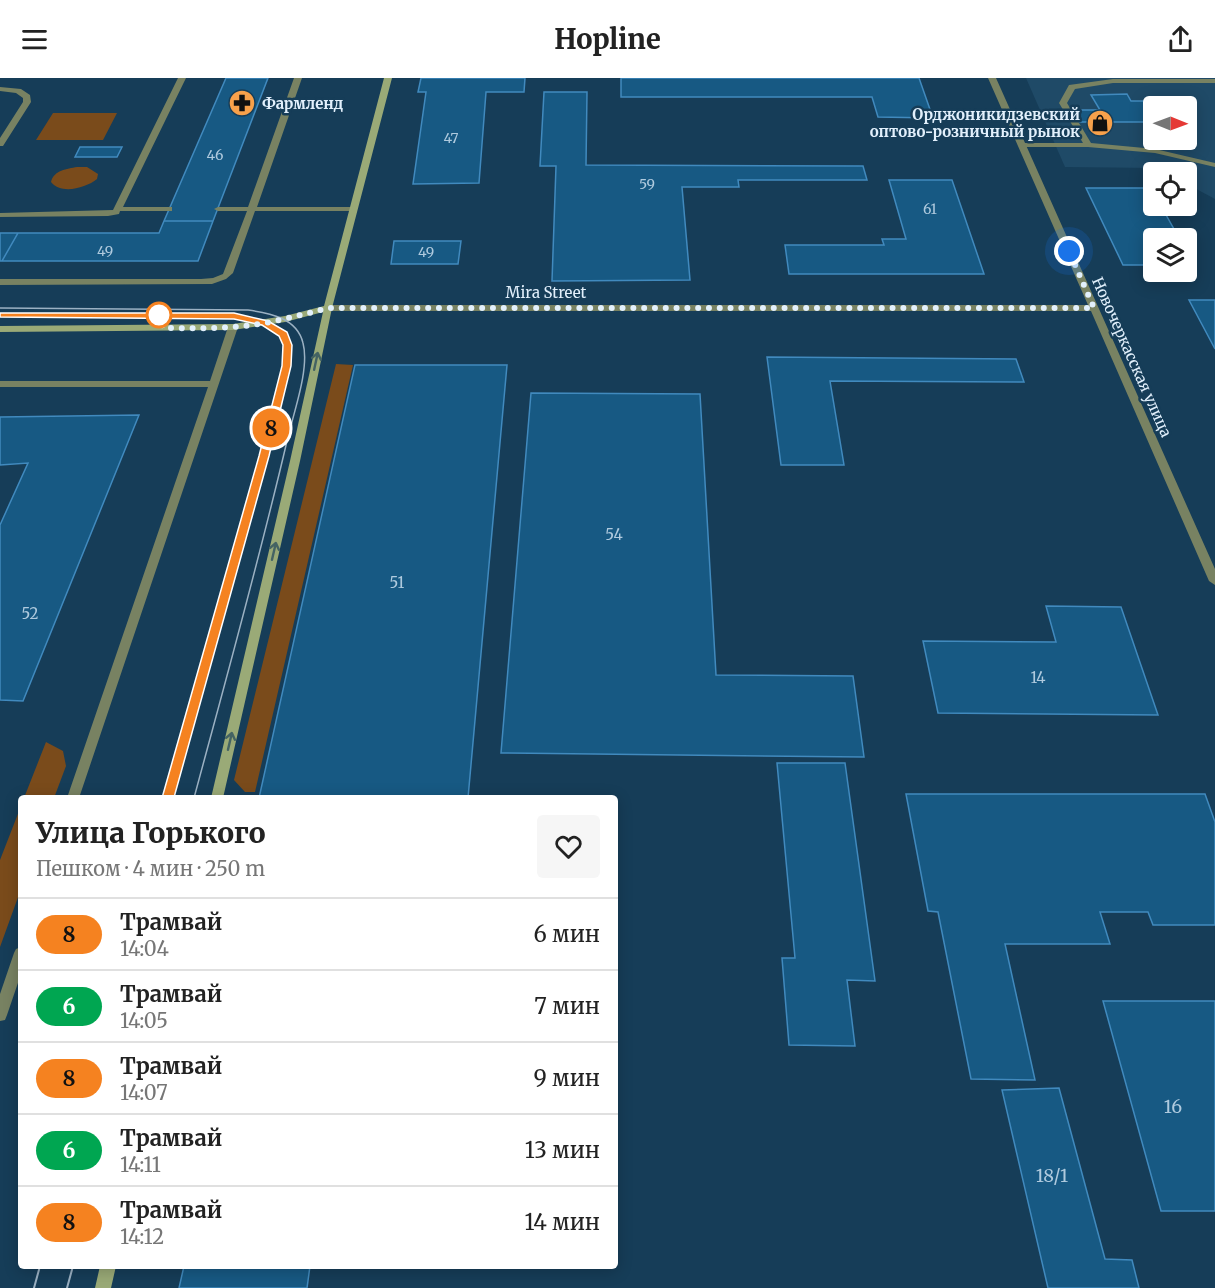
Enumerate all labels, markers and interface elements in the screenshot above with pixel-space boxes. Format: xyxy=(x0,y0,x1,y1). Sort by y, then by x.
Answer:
text: Hopline xyxy=(554,22,661,56)
icon: menu xyxy=(18,23,51,56)
icon: share xyxy=(1164,23,1197,56)
pharmacy icon: Фармленд xyxy=(227,88,257,118)
place label: Фармленд xyxy=(262,94,343,113)
north arrow xyxy=(1143,96,1197,150)
map controls xyxy=(1143,96,1197,282)
place label: Орджоникидзевский оптово-розничный рынок xyxy=(870,105,1080,141)
shop icon: Орджоникидзевский оптово-розничный рынок xyxy=(1085,108,1115,138)
house number: 47 xyxy=(443,129,459,147)
house number: 46 xyxy=(207,146,223,164)
button: locate xyxy=(1143,162,1197,216)
house number: 59 xyxy=(639,175,655,193)
house number: 61 xyxy=(923,200,937,218)
button: layers xyxy=(1143,228,1197,282)
your location xyxy=(1054,236,1084,266)
house number: 49 xyxy=(97,242,113,260)
house number: 49 xyxy=(418,243,434,261)
street label: Новочеркасская улица xyxy=(1088,274,1176,440)
street label: Mira Street xyxy=(506,283,587,302)
unlabelled marker xyxy=(146,302,172,328)
one-way arrow xyxy=(311,351,323,370)
line badge: 8 xyxy=(252,408,290,448)
text: 8 xyxy=(264,415,278,442)
house number: 54 xyxy=(605,525,623,544)
one-way arrow xyxy=(269,542,281,561)
house number: 51 xyxy=(390,573,405,592)
house number: 52 xyxy=(21,604,39,623)
house number: 14 xyxy=(1030,668,1046,687)
one-way arrow xyxy=(225,732,236,751)
text: Улица Горького xyxy=(36,815,266,851)
button: heart xyxy=(537,815,600,878)
text: Пешком · 4 мин · 250 m xyxy=(36,856,265,881)
text: Трамвай xyxy=(120,908,222,936)
text: 6 мин xyxy=(533,920,600,948)
text: 8 xyxy=(62,921,76,948)
text: 14:04 xyxy=(120,936,169,961)
text: Трамвай xyxy=(120,980,222,1008)
text: 7 мин xyxy=(534,992,600,1020)
text: 6 xyxy=(63,993,75,1020)
text: 14:05 xyxy=(120,1008,168,1033)
text: Трамвай xyxy=(120,1052,222,1080)
text: 9 мин xyxy=(533,1064,600,1092)
text: 8 xyxy=(62,1065,76,1092)
text: 14:07 xyxy=(120,1080,168,1105)
house number: 16 xyxy=(1164,1095,1182,1118)
text: Трамвай xyxy=(120,1124,222,1152)
text: 13 мин xyxy=(525,1136,600,1164)
text: 6 xyxy=(63,1137,75,1164)
text: 14:11 xyxy=(120,1152,161,1177)
house number: 18/1 xyxy=(1036,1164,1068,1187)
text: Трамвай xyxy=(120,1196,222,1224)
text: 14 мин xyxy=(524,1208,600,1236)
text: 8 xyxy=(62,1209,76,1236)
text: 14:12 xyxy=(120,1224,164,1249)

